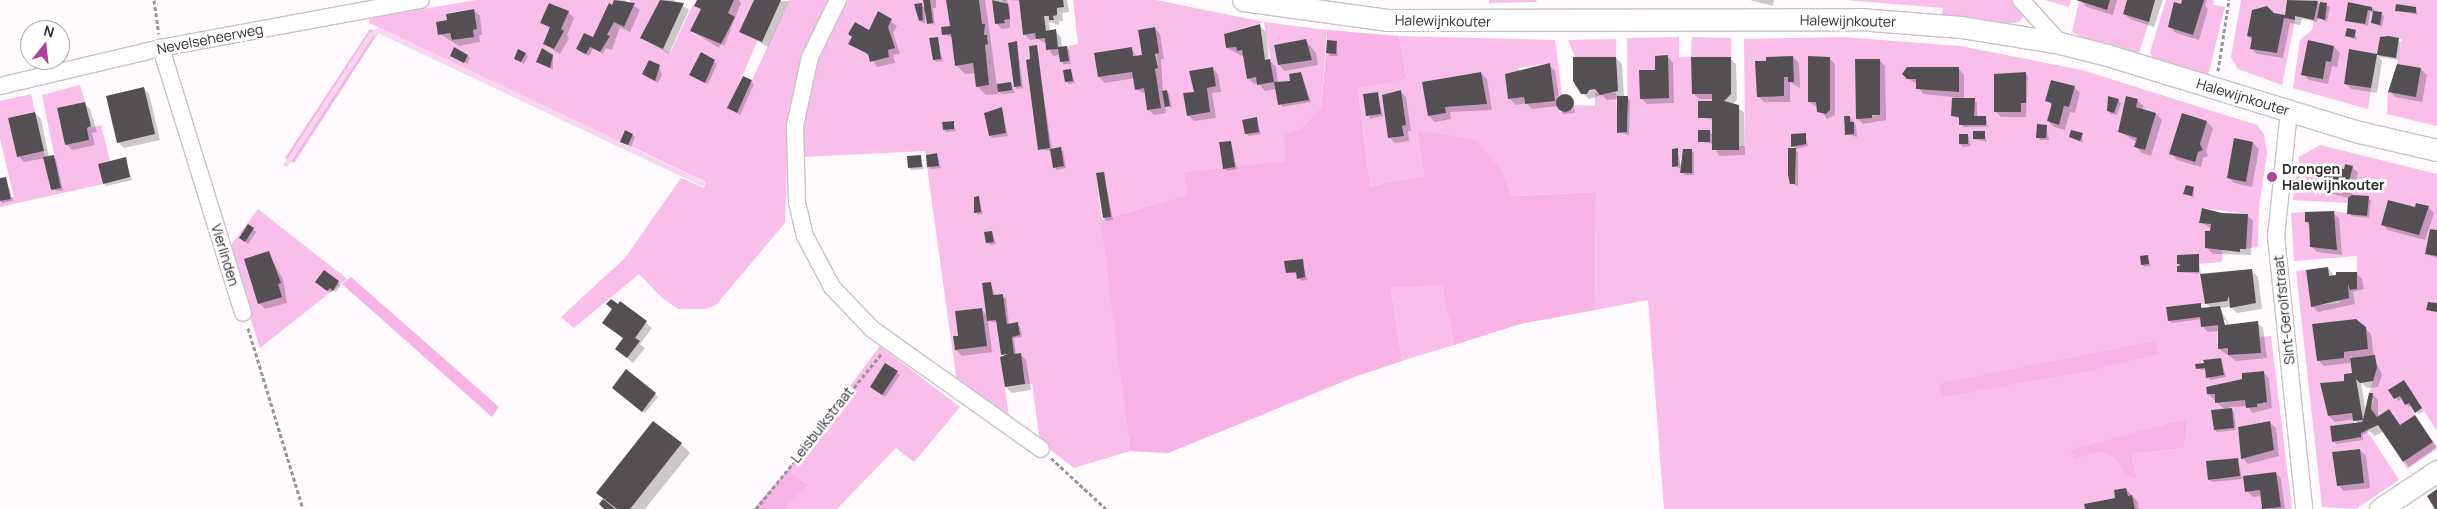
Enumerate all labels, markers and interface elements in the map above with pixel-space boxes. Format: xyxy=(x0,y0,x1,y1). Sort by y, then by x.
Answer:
street label: Halewijnkouter xyxy=(1395,12,1491,30)
street label: Halewijnkouter xyxy=(1800,12,1896,30)
north arrow xyxy=(20,20,70,70)
street label: Nevelseheerweg xyxy=(155,20,265,58)
text: N xyxy=(42,21,56,42)
street label: Halewijnkouter xyxy=(2194,75,2292,119)
place label: Drongen Halewijnkouter xyxy=(2282,161,2385,193)
marker: Drongen Halewijnkouter xyxy=(2266,171,2278,183)
street label: Vierlinden xyxy=(208,222,242,288)
street label: Sint-Gerolfstraat xyxy=(2270,254,2298,366)
street label: Leisbulkstraat xyxy=(787,384,857,466)

